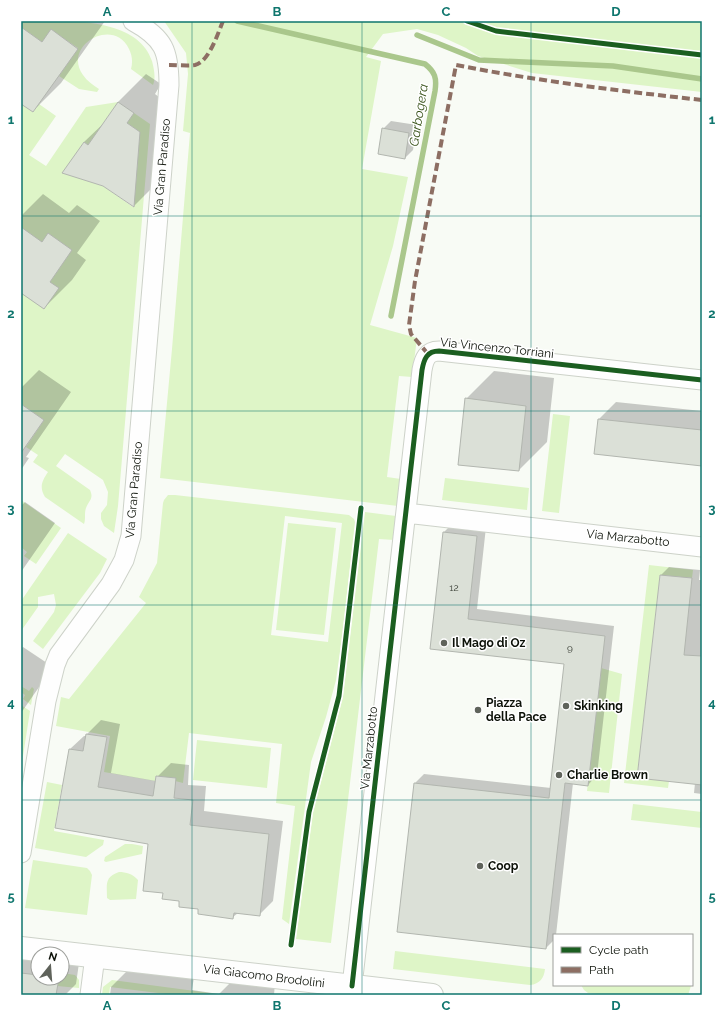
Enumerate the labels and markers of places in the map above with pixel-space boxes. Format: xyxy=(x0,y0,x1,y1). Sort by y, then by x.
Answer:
place label: Il Mago di Oz xyxy=(452,636,525,650)
marker: Il Mago di Oz xyxy=(439,638,449,648)
place label: Piazza della Pace xyxy=(486,696,546,724)
place label: Skinking xyxy=(574,699,623,713)
marker: Skinking xyxy=(561,701,571,711)
marker: Piazza della Pace xyxy=(473,705,483,715)
place label: Charlie Brown xyxy=(567,768,648,782)
marker: Charlie Brown xyxy=(554,770,564,780)
place label: Coop xyxy=(488,859,519,873)
marker: Coop xyxy=(475,861,485,871)

